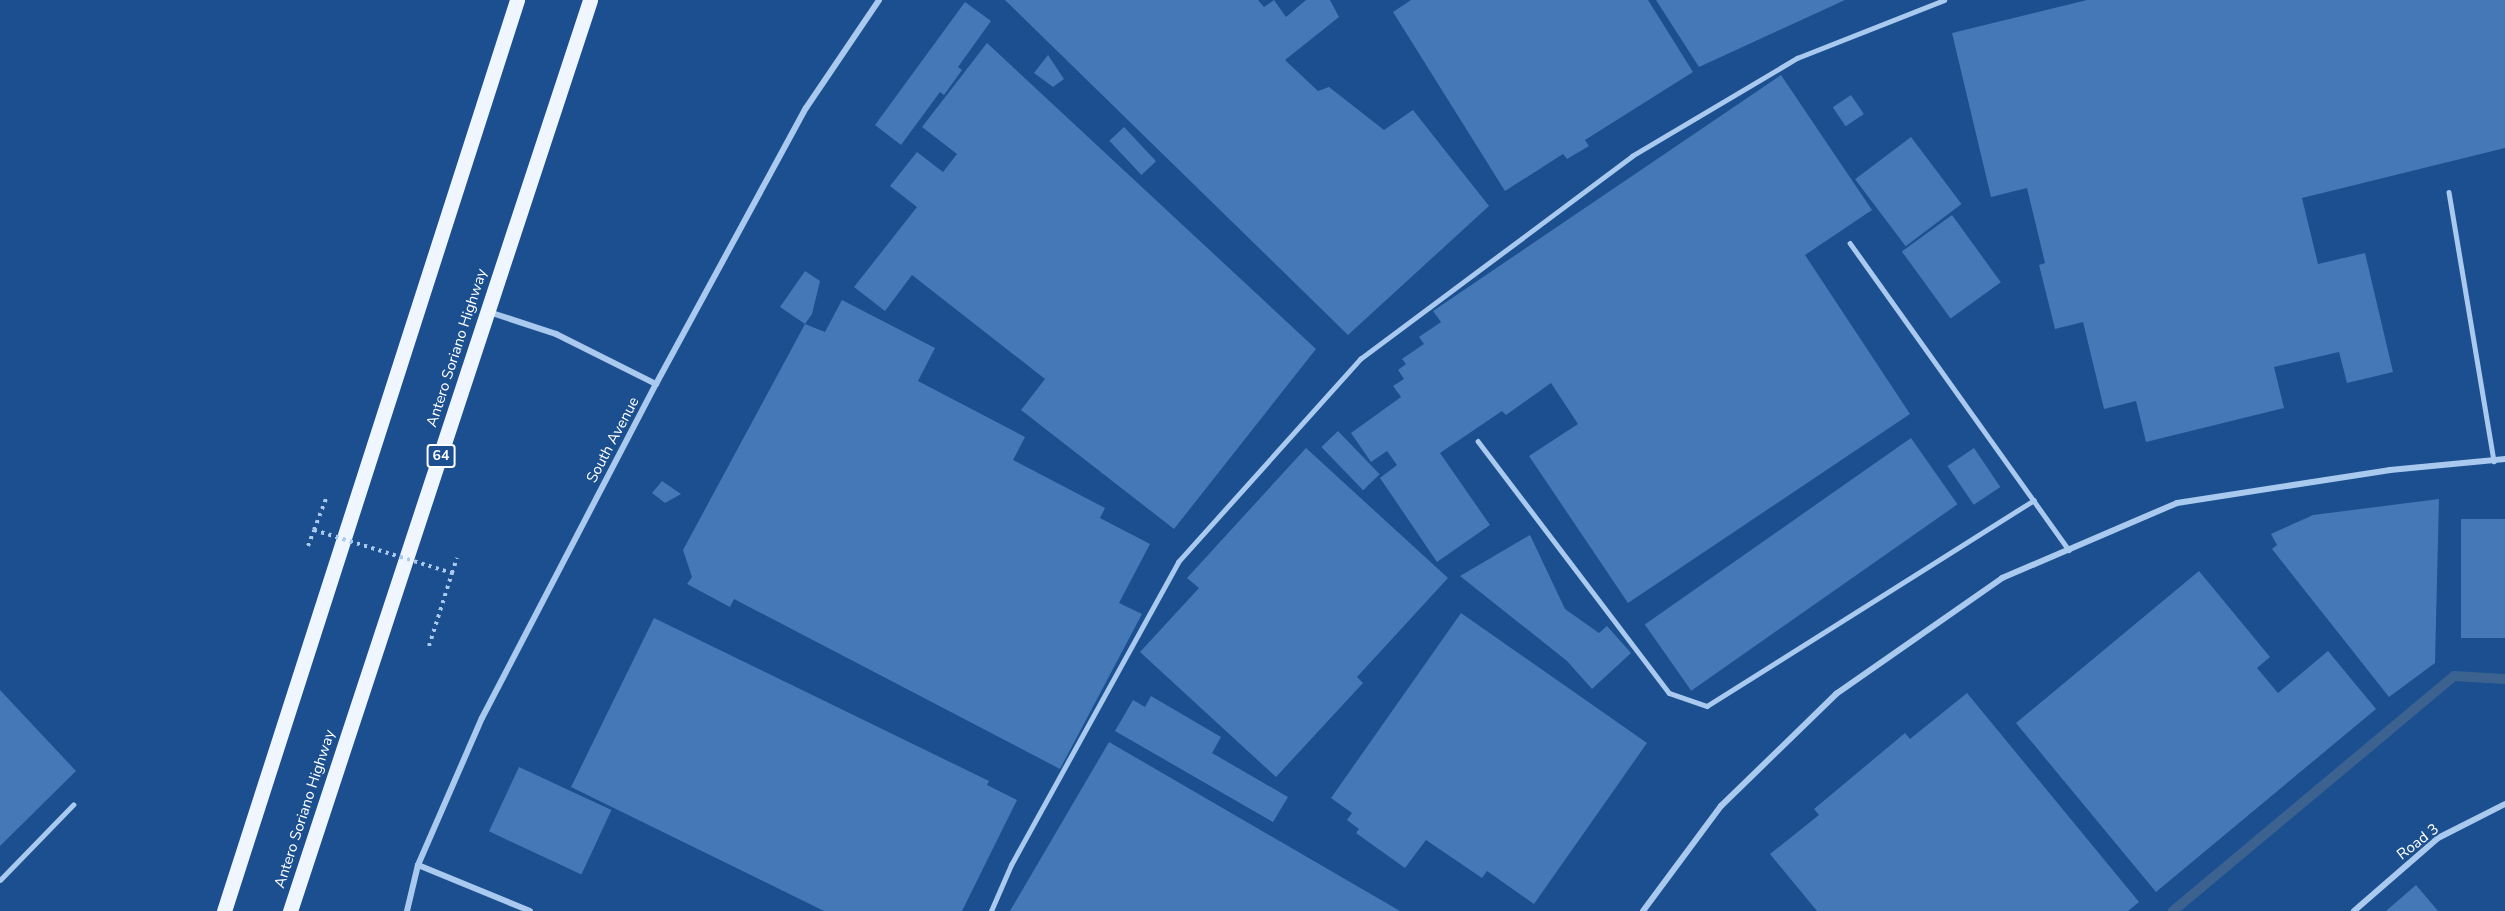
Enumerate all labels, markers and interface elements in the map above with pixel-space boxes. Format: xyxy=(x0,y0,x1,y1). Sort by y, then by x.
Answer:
street label: Antero Soriano Highway xyxy=(423,267,491,429)
street label: South Avenue xyxy=(583,394,643,486)
road number: 64 xyxy=(426,445,456,467)
street label: Antero Soriano Highway xyxy=(271,728,339,890)
street label: Road 3 xyxy=(2394,820,2442,864)

